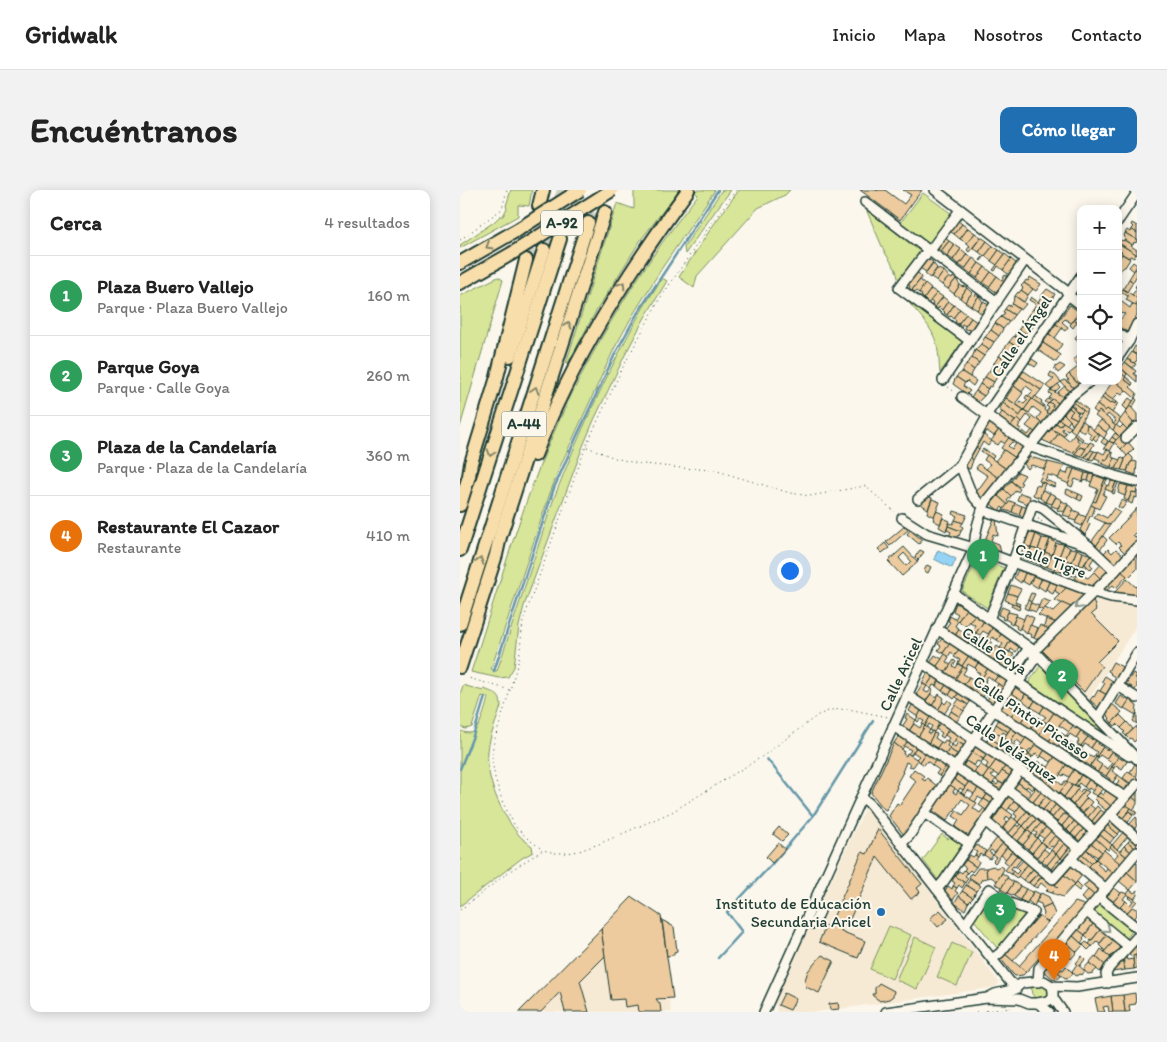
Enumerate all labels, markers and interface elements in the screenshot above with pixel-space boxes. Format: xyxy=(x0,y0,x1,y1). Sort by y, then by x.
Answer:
text: Gridwalk xyxy=(25,20,117,49)
text: Inicio xyxy=(832,24,876,46)
text: Mapa xyxy=(904,24,946,46)
text: Nosotros xyxy=(974,24,1043,46)
text: Contacto xyxy=(1071,24,1142,46)
button: Cómo llegar xyxy=(1000,107,1137,153)
text: Encuéntranos xyxy=(30,109,238,151)
map controls xyxy=(1077,205,1122,385)
button: + xyxy=(1077,205,1122,250)
text: Cerca xyxy=(50,210,102,235)
road number: A-92 xyxy=(541,210,583,236)
text: 4 resultados xyxy=(324,213,410,232)
one-way arrow xyxy=(486,240,495,250)
button: − xyxy=(1077,250,1122,295)
text: Plaza Buero Vallejo xyxy=(97,275,254,298)
one-way arrow xyxy=(616,282,626,291)
text: 1 xyxy=(62,286,70,305)
text: 160 m xyxy=(367,286,410,305)
street label: Calle el Ángel xyxy=(987,291,1056,381)
button: locate xyxy=(1077,295,1122,340)
text: Parque · Plaza Buero Vallejo xyxy=(97,298,288,317)
one-way arrow xyxy=(563,321,573,330)
button: layers xyxy=(1077,340,1122,385)
text: Parque Goya xyxy=(97,355,199,378)
text: 2 xyxy=(62,366,70,385)
text: 260 m xyxy=(366,366,410,385)
text: Parque · Calle Goya xyxy=(97,378,230,397)
one-way arrow xyxy=(529,386,539,394)
road number: A-44 xyxy=(502,412,546,436)
text: Plaza de la Candelaría xyxy=(97,435,277,458)
text: 3 xyxy=(62,446,70,465)
text: 360 m xyxy=(366,446,410,465)
one-way arrow xyxy=(487,448,497,456)
text: Parque · Plaza de la Candelaría xyxy=(97,458,307,477)
text: Restaurante El Cazaor xyxy=(97,515,279,538)
text: 4 xyxy=(61,526,71,545)
text: 410 m xyxy=(366,526,410,545)
text: Restaurante xyxy=(97,538,181,557)
pin: 1 xyxy=(967,539,999,580)
street label: Calle Tigre xyxy=(1013,539,1089,582)
one-way arrow xyxy=(475,558,485,566)
your location xyxy=(777,558,803,584)
one-way arrow xyxy=(1075,601,1084,610)
street label: Calle Goya xyxy=(959,622,1031,679)
street label: Calle Aricel xyxy=(875,634,926,714)
pin: 2 xyxy=(1046,659,1078,700)
street label: Calle Pintor Picasso xyxy=(970,671,1094,763)
street label: Calle Velázquez xyxy=(962,710,1062,788)
pin: 3 xyxy=(984,893,1016,934)
place label: Instituto de Educación Secundaria Aricel xyxy=(716,894,871,931)
marker: Instituto de Educación Secundaria Aricel xyxy=(875,906,887,918)
one-way arrow xyxy=(1101,923,1110,931)
pin: 4 xyxy=(1038,939,1070,980)

